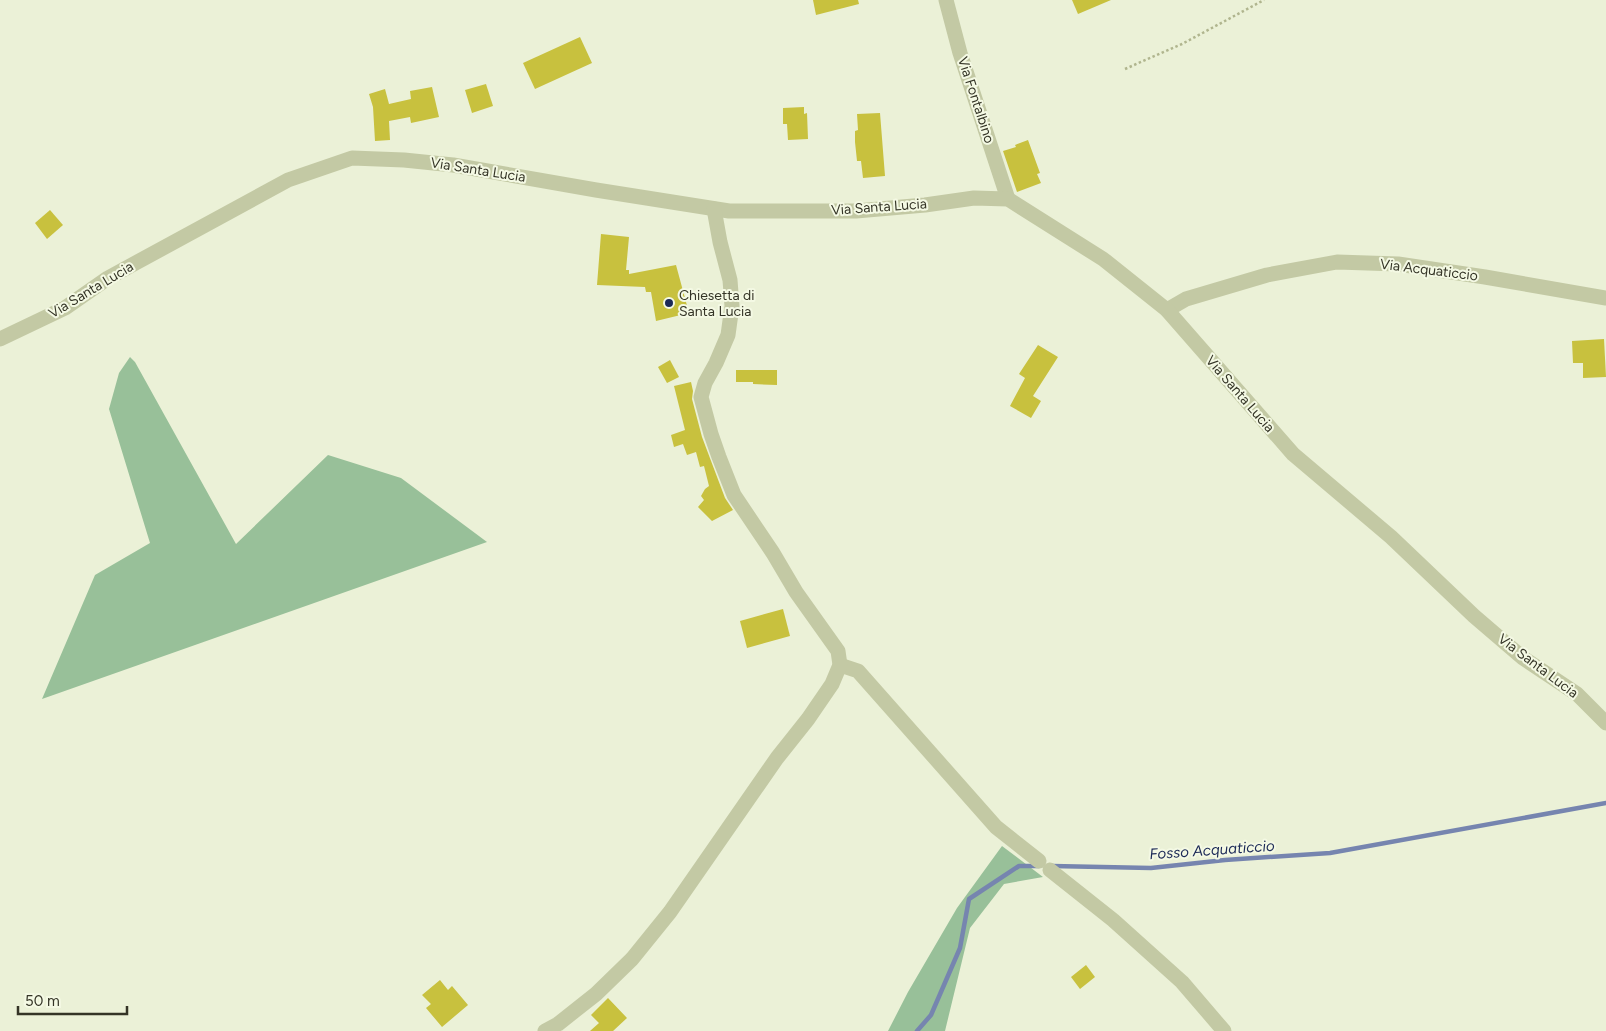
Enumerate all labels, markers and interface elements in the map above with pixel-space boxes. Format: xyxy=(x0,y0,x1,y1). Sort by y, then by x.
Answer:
street label: Via Fontalbino xyxy=(954,55,998,145)
street label: Via Santa Lucia xyxy=(429,154,527,186)
street label: Via Santa Lucia xyxy=(831,195,927,219)
street label: Via Acquaticcio xyxy=(1379,256,1479,284)
street label: Via Santa Lucia xyxy=(45,258,137,322)
place label: Chiesetta di Santa Lucia xyxy=(679,287,755,320)
marker: Chiesetta di Santa Lucia xyxy=(663,297,675,309)
street label: Via Santa Lucia xyxy=(1202,352,1278,436)
street label: Via Santa Lucia xyxy=(1495,630,1581,702)
water label: Fosso Acquaticcio xyxy=(1149,837,1275,863)
scale bar xyxy=(18,984,126,1016)
text: 50 m xyxy=(25,992,60,1010)

